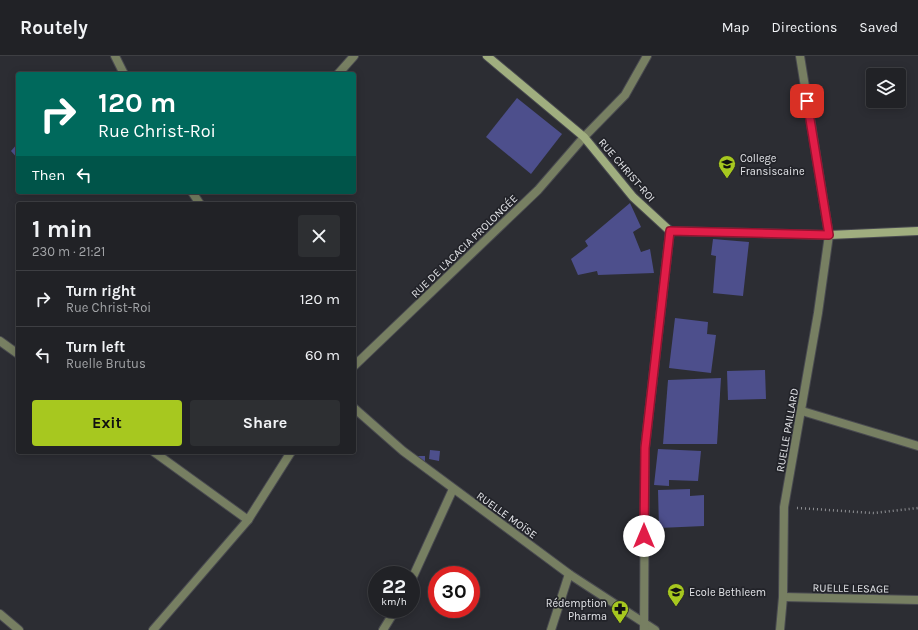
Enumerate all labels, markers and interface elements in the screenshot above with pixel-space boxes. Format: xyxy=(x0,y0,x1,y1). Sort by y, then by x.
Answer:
text: Routely xyxy=(20,17,88,39)
text: Map xyxy=(722,19,750,36)
text: Directions xyxy=(772,19,837,36)
text: Saved xyxy=(859,19,898,36)
map controls xyxy=(866,68,906,108)
button: layers xyxy=(866,68,906,108)
pin xyxy=(790,84,824,118)
text: 120 m xyxy=(98,86,176,119)
icon: right xyxy=(32,88,84,140)
icon: arrive xyxy=(796,90,818,112)
text: Rue Christ-Roi xyxy=(98,120,216,142)
street label: RUE CHRIST-ROI xyxy=(596,136,658,205)
place label: College Fransiscaine xyxy=(740,152,805,178)
school or university icon: College Fransiscaine xyxy=(717,154,737,179)
icon: left xyxy=(73,164,95,186)
text: Then xyxy=(32,166,65,184)
street label: RUE DE L'ACACIA PROLONGÉE xyxy=(407,191,520,301)
text: 1 min xyxy=(32,215,92,243)
button: close xyxy=(298,215,340,257)
text: 230 m · 21:21 xyxy=(32,244,105,259)
text: Turn right xyxy=(66,282,136,300)
icon: right xyxy=(32,288,54,310)
text: 120 m xyxy=(300,290,340,308)
text: Rue Christ-Roi xyxy=(66,300,151,315)
text: Turn left xyxy=(66,338,125,356)
icon: left xyxy=(32,344,54,366)
text: 60 m xyxy=(305,346,340,364)
text: Ruelle Brutus xyxy=(66,356,146,371)
street label: RUELLE PAILLARD xyxy=(774,387,801,473)
button: Exit xyxy=(32,400,182,446)
button: Share xyxy=(190,400,340,446)
street label: RUELLE MOÏSE xyxy=(474,488,540,542)
position arrow xyxy=(623,515,665,557)
speed limit sign: 30 xyxy=(428,566,480,618)
text: 22 xyxy=(382,575,406,598)
street label: RUELLE LESAGE xyxy=(813,581,889,596)
school or university icon: Ecole Bethleem xyxy=(666,582,686,607)
place label: Ecole Bethleem xyxy=(689,586,766,599)
text: km/h xyxy=(381,596,407,608)
place label: Rédemption Pharma xyxy=(546,597,607,623)
pharmacy icon: Rédemption Pharma xyxy=(610,599,630,624)

